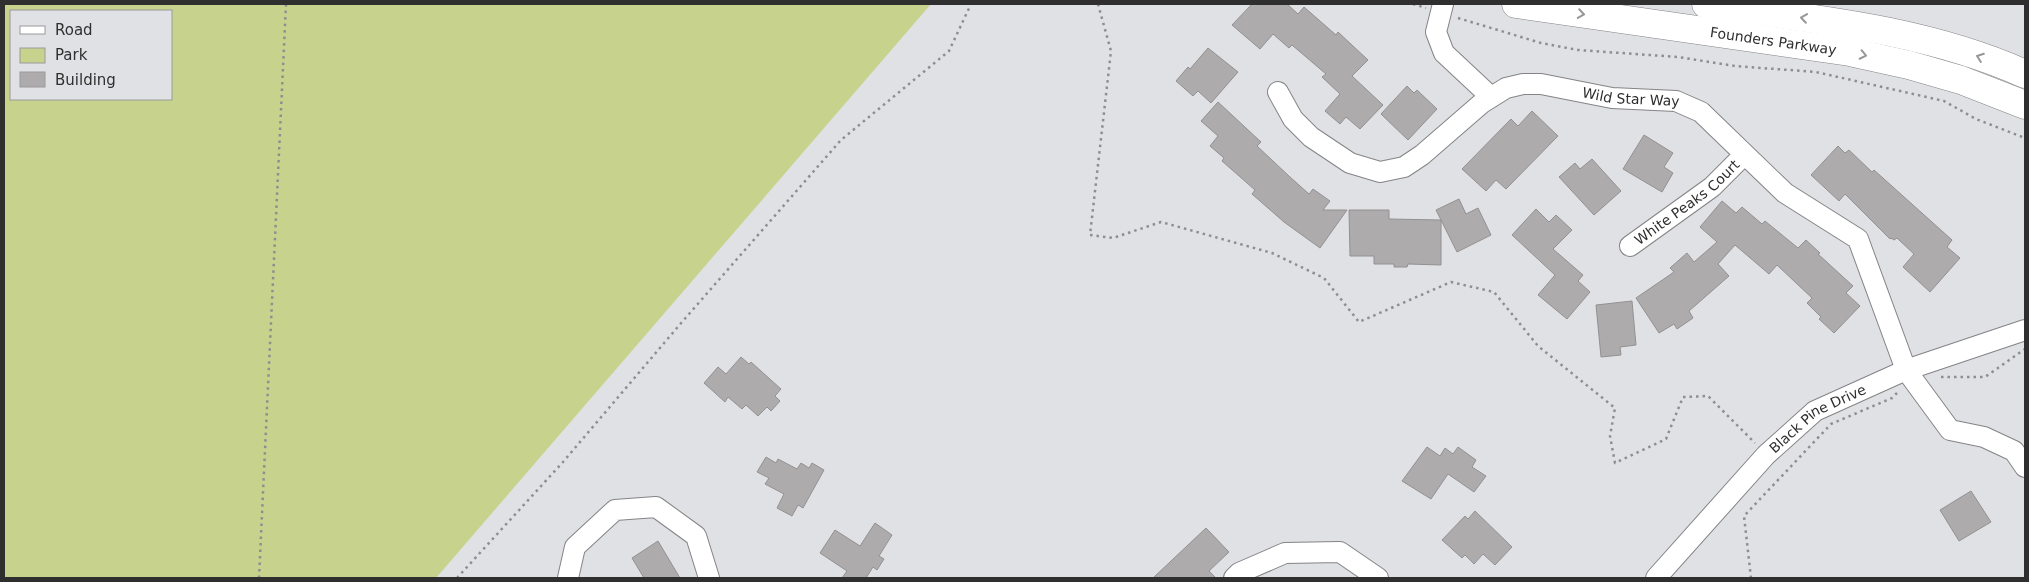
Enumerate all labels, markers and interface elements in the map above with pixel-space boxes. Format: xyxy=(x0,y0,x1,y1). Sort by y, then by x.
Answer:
one-way arrow xyxy=(1577,9,1585,19)
legend xyxy=(10,10,172,100)
one-way arrow xyxy=(1800,13,1809,23)
text: Road xyxy=(55,21,93,39)
street label: Founders Parkway xyxy=(1709,24,1838,58)
text: Park xyxy=(55,46,88,64)
one-way arrow xyxy=(1858,49,1867,60)
one-way arrow xyxy=(1976,53,1984,63)
text: Building xyxy=(55,71,116,89)
street label: Wild Star Way xyxy=(1581,84,1680,109)
street label: White Peaks Court xyxy=(1632,156,1743,248)
street label: Black Pine Drive xyxy=(1766,381,1868,456)

